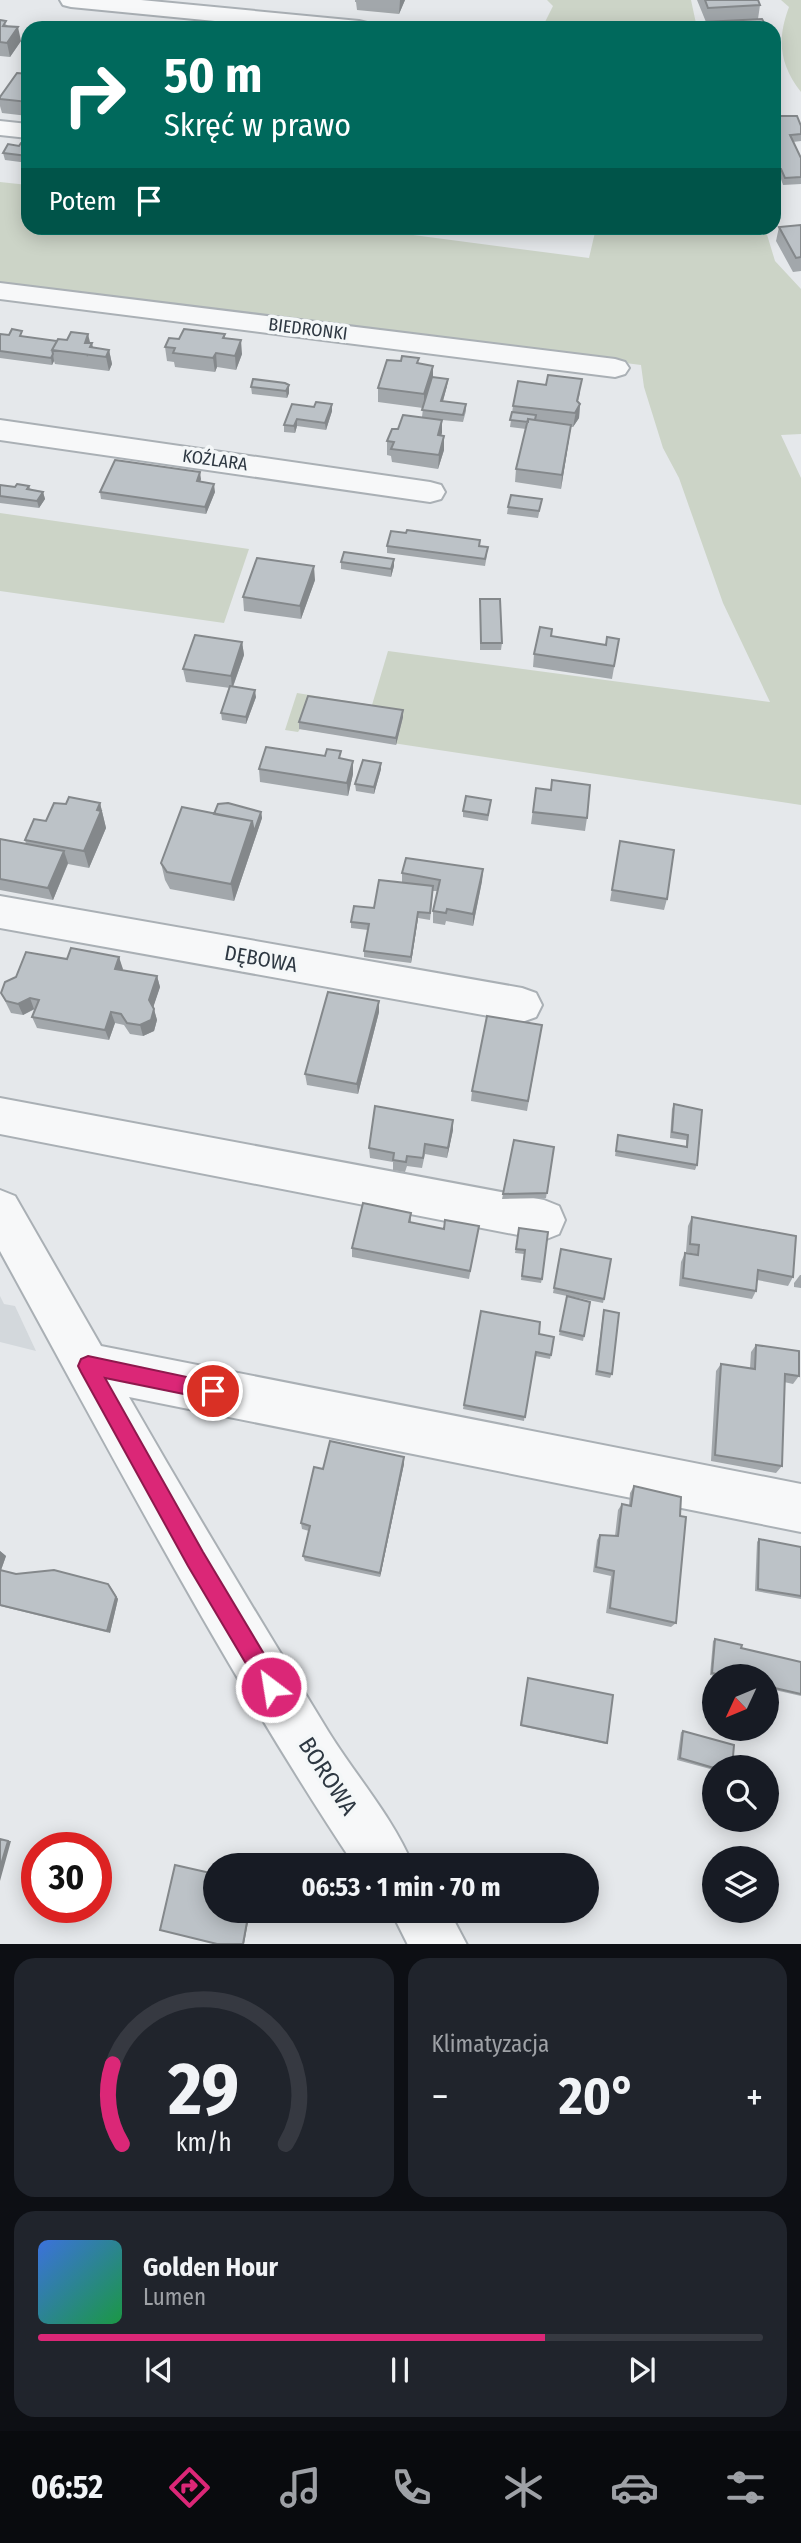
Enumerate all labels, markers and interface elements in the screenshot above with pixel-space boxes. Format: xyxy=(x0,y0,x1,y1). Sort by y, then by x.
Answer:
text: 50 m xyxy=(164,46,262,105)
icon: right xyxy=(49,49,140,140)
text: Skręć w prawo xyxy=(164,106,351,144)
icon: arrive xyxy=(130,182,168,220)
text: Potem xyxy=(49,186,116,217)
street label: BIEDRONKI xyxy=(267,313,349,345)
street label: KOŹLARA xyxy=(181,444,250,476)
street label: DĘBOWA xyxy=(223,940,299,978)
pin xyxy=(183,1361,243,1421)
icon: arrive xyxy=(194,1372,232,1410)
position arrow xyxy=(234,1650,308,1724)
north arrow xyxy=(702,1664,779,1741)
map controls xyxy=(702,1664,779,1923)
street label: BOROWA xyxy=(293,1732,364,1820)
button: search xyxy=(702,1755,779,1832)
speed limit sign: 30 xyxy=(21,1832,112,1923)
button: layers xyxy=(702,1846,779,1923)
text: 06:53 · 1 min · 70 m xyxy=(301,1872,501,1903)
text: Klimatyzacja xyxy=(432,2030,549,2058)
text: 29 xyxy=(167,2046,239,2133)
text: 20° xyxy=(559,2065,636,2128)
text: − xyxy=(432,2074,449,2120)
text: + xyxy=(746,2074,763,2120)
text: km/h xyxy=(176,2127,232,2157)
text: Golden Hour xyxy=(143,2252,278,2283)
text: Lumen xyxy=(143,2283,206,2311)
icon: previous xyxy=(140,2351,178,2389)
icon: pause xyxy=(381,2351,419,2389)
icon: next xyxy=(623,2351,661,2389)
icon: directions xyxy=(165,2463,214,2512)
icon: music xyxy=(276,2463,325,2512)
icon: phone xyxy=(387,2463,436,2512)
icon: climate xyxy=(499,2463,548,2512)
icon: car xyxy=(610,2463,659,2512)
icon: filters xyxy=(721,2463,770,2512)
text: 06:52 xyxy=(31,2468,103,2506)

